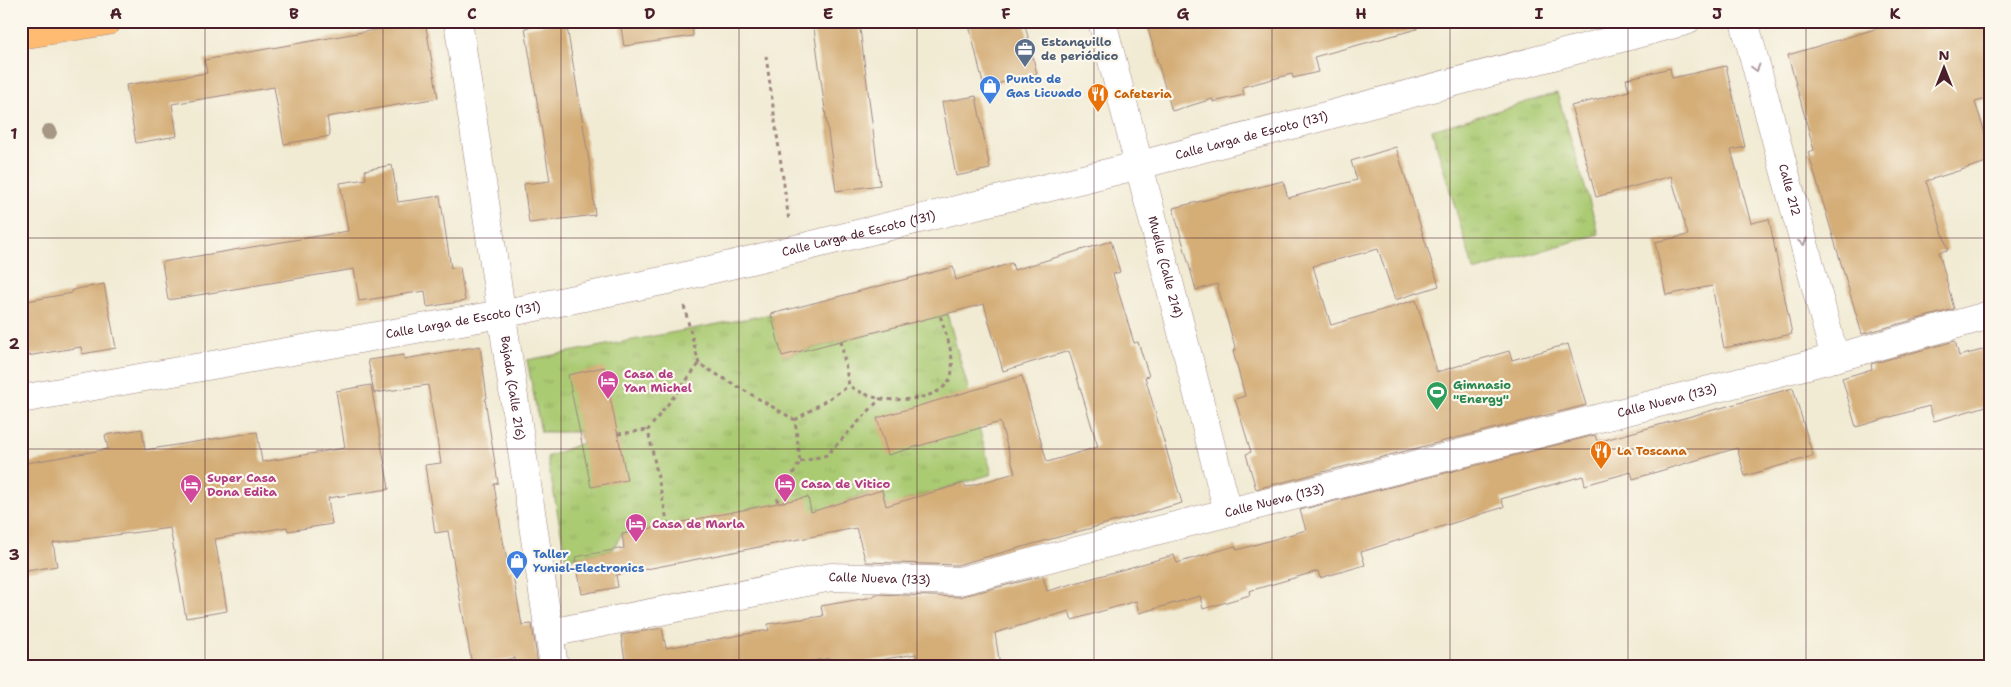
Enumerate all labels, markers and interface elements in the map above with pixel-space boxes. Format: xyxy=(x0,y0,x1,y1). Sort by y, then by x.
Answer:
text: A xyxy=(110,3,122,24)
text: B xyxy=(289,3,299,24)
text: C xyxy=(467,3,477,24)
text: D xyxy=(644,3,656,24)
text: E xyxy=(823,3,833,24)
text: F xyxy=(1001,3,1011,24)
text: G xyxy=(1177,3,1190,24)
text: H xyxy=(1355,3,1367,24)
text: I xyxy=(1535,3,1544,24)
text: J xyxy=(1712,3,1722,24)
text: K xyxy=(1890,3,1901,24)
place label: Estanquillo de periódico xyxy=(1041,34,1119,64)
office icon: Estanquillo de periódico xyxy=(1013,37,1037,68)
north arrow xyxy=(1918,42,1968,92)
text: N xyxy=(1938,46,1950,64)
one-way arrow xyxy=(1751,64,1761,72)
place label: Punto de Gas Licuado xyxy=(1006,71,1082,101)
shop icon: Punto de Gas Licuado xyxy=(978,74,1002,105)
restaurant icon: Cafeteria xyxy=(1086,82,1110,113)
place label: Cafeteria xyxy=(1114,86,1173,102)
street label: Calle Larga de Escoto (131) xyxy=(1173,108,1330,163)
text: 1 xyxy=(10,123,18,144)
street label: Calle 212 xyxy=(1775,162,1804,218)
street label: Calle Larga de Escoto (131) xyxy=(780,207,937,260)
street label: Muelle (Calle 214) xyxy=(1144,214,1186,320)
one-way arrow xyxy=(1798,237,1808,246)
street label: Calle Larga de Escoto (131) xyxy=(384,298,542,342)
text: 2 xyxy=(8,333,20,354)
street label: Bajada (Calle 216) xyxy=(497,335,528,441)
place label: Casa de Yan Michel xyxy=(624,366,692,396)
hotel icon: Casa de Yan Michel xyxy=(596,369,620,400)
place label: Gimnasio "Energy" xyxy=(1453,377,1511,407)
sports icon: Gimnasio "Energy" xyxy=(1425,380,1449,411)
street label: Calle Nueva (133) xyxy=(1616,380,1718,421)
restaurant icon: La Toscana xyxy=(1589,439,1613,470)
place label: La Toscana xyxy=(1617,443,1688,459)
place label: Super Casa Dona Edita xyxy=(207,470,278,500)
hotel icon: Casa de Vitico xyxy=(773,472,797,503)
hotel icon: Super Casa Dona Edita xyxy=(179,473,203,504)
place label: Casa de Vitico xyxy=(801,476,890,492)
street label: Calle Nueva (133) xyxy=(1223,480,1326,521)
hotel icon: Casa de Marla xyxy=(624,512,648,543)
place label: Casa de Marla xyxy=(652,516,746,532)
text: 3 xyxy=(8,544,20,565)
place label: Taller Yuniel-Electronics xyxy=(533,546,644,576)
shop icon: Taller Yuniel-Electronics xyxy=(505,549,529,580)
street label: Calle Nueva (133) xyxy=(828,569,931,588)

